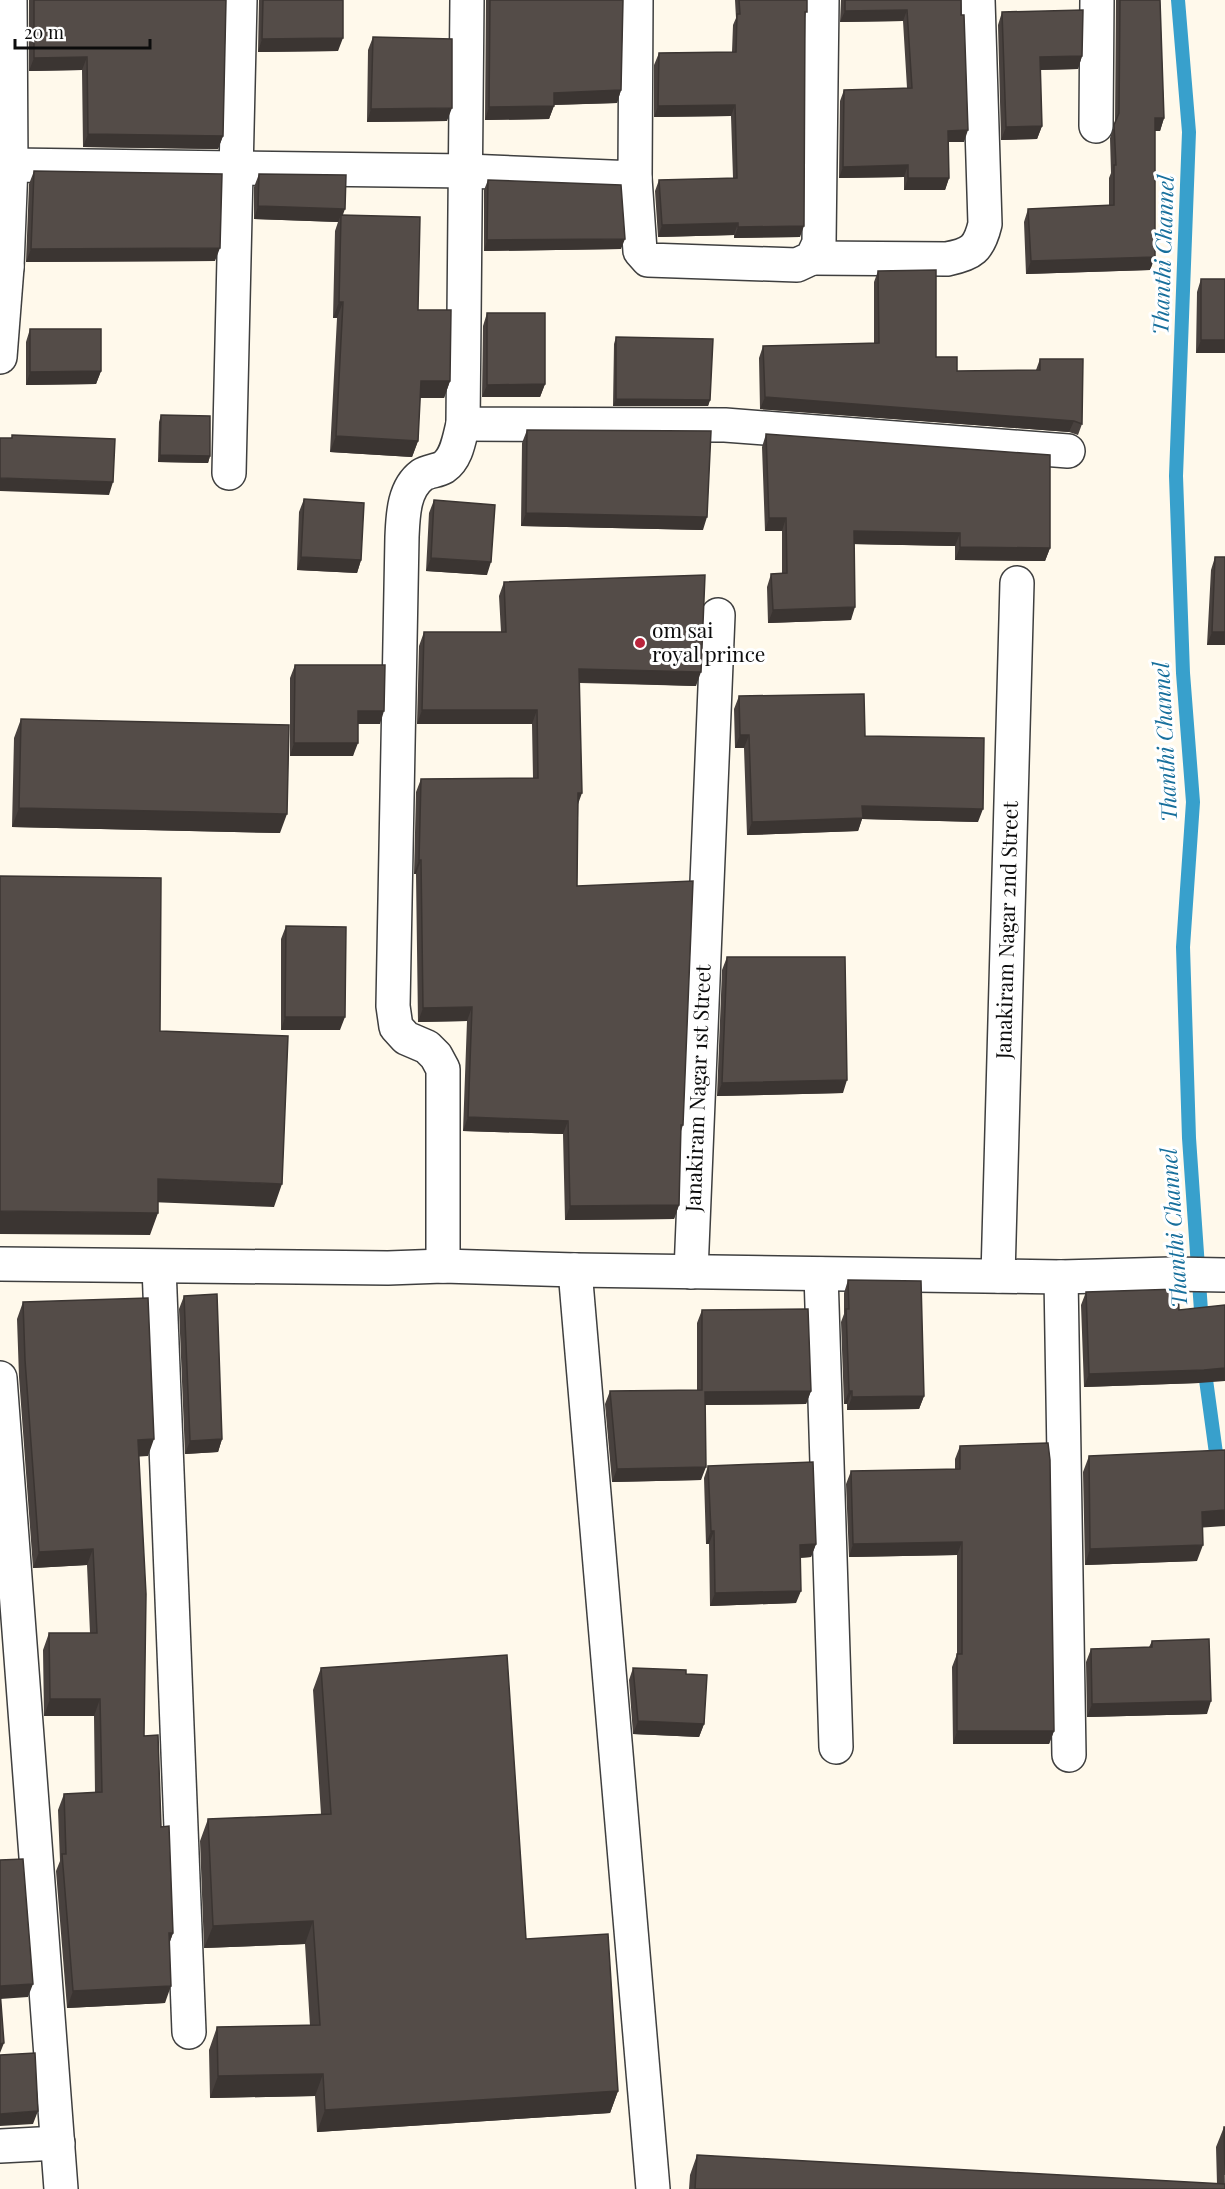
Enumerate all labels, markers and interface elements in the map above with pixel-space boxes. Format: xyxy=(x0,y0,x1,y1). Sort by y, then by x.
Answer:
scale bar xyxy=(15,12,150,50)
text: 20 m xyxy=(24,20,64,44)
water label: Thanthi Channel xyxy=(1144,174,1180,335)
place label: om sai royal prince xyxy=(652,615,765,667)
marker: om sai royal prince xyxy=(633,636,647,650)
water label: Thanthi Channel xyxy=(1145,660,1183,823)
street label: Janakiram Nagar 2nd Street xyxy=(988,800,1023,1060)
street label: Janakiram Nagar 1st Street xyxy=(677,963,716,1213)
water label: Thanthi Channel xyxy=(1152,1146,1194,1309)

